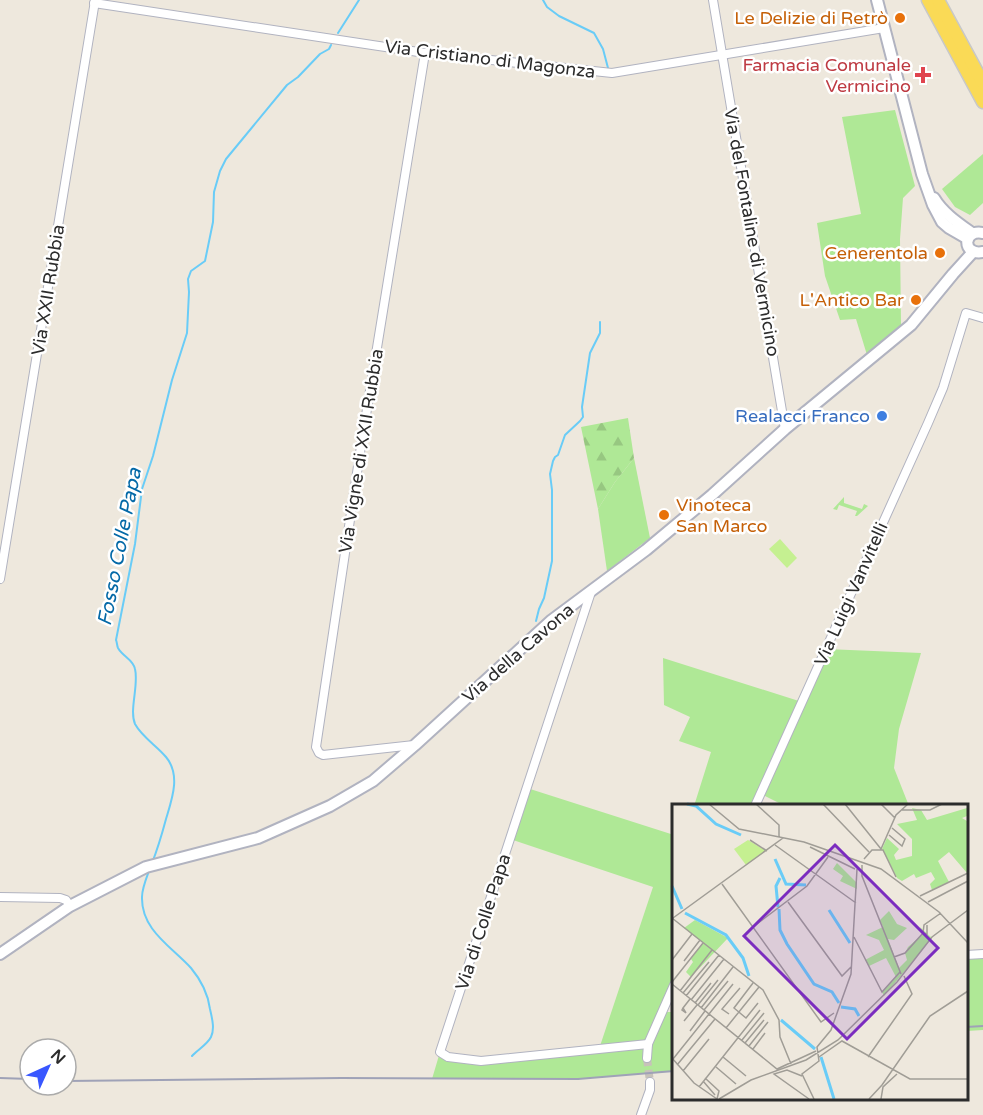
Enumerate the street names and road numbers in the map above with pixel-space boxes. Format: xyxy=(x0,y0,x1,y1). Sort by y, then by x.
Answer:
street label: Via Cristiano di Magonza xyxy=(383,35,597,83)
street label: Via del Fontaline di Vermicino xyxy=(719,106,785,358)
street label: Via XXII Rubbia xyxy=(27,223,69,357)
street label: Via Vigne di XXII Rubbia xyxy=(334,347,388,555)
street label: Via Luigi Vanvitelli xyxy=(809,519,893,669)
street label: Via della Cavona xyxy=(458,599,578,707)
street label: Via di Colle Papa xyxy=(451,851,515,993)

